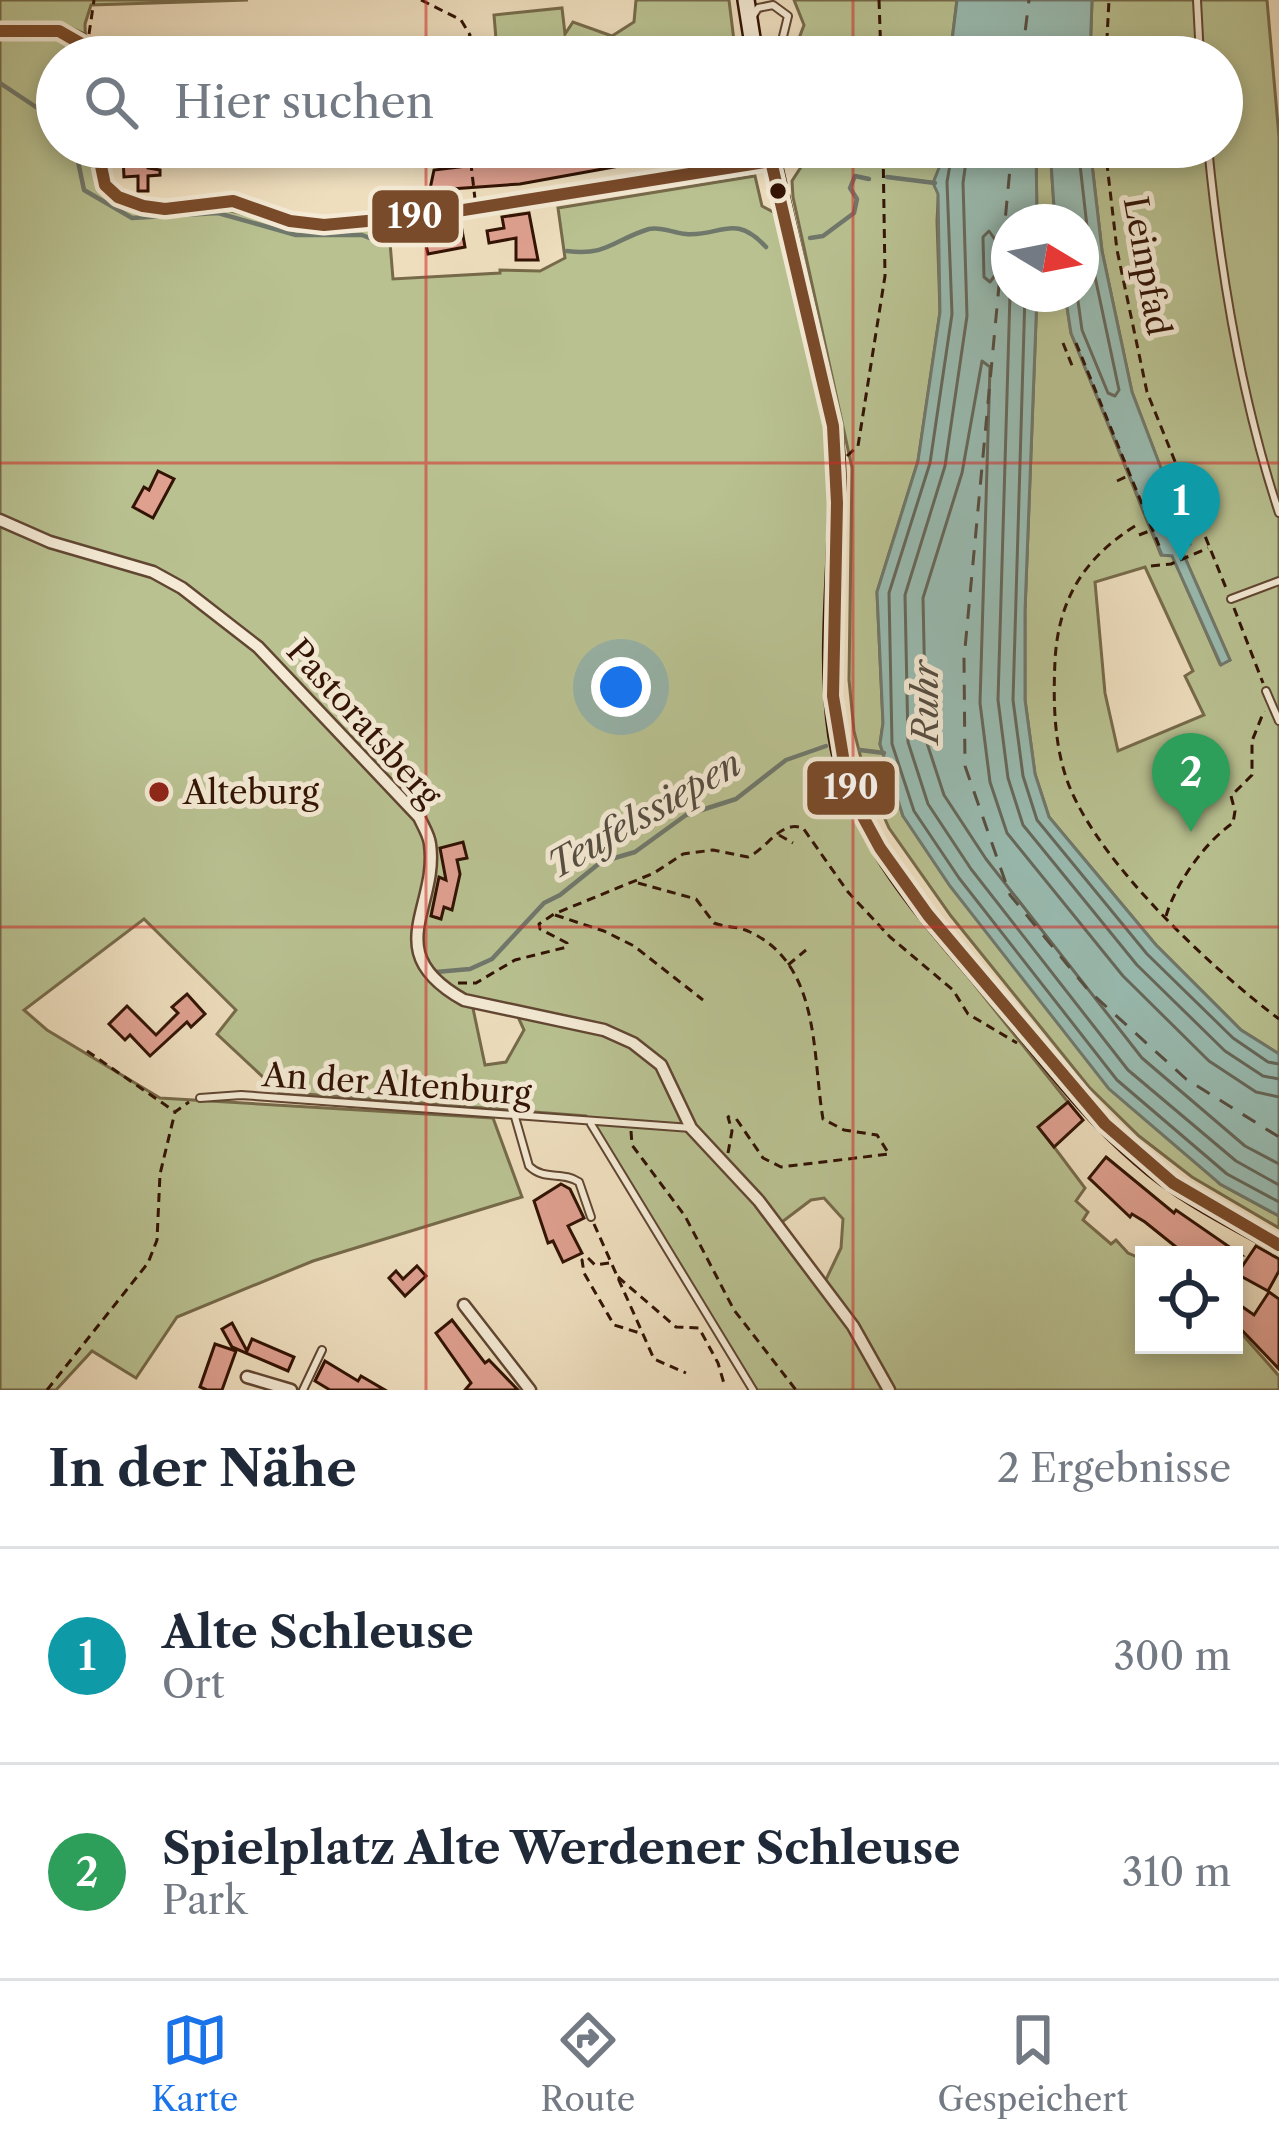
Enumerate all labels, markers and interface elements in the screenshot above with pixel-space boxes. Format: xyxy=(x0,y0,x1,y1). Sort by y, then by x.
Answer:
search box xyxy=(36,36,1243,168)
icon: search xyxy=(78,69,144,135)
text: Hier suchen xyxy=(174,74,434,130)
unlabelled marker xyxy=(767,180,789,202)
line badge: 190 xyxy=(370,188,461,245)
street label: Leinpfad xyxy=(1115,193,1179,339)
text: 190 xyxy=(387,196,443,237)
north arrow xyxy=(991,204,1099,312)
pin: 1 xyxy=(1142,462,1220,561)
street label: Pastoratsberg xyxy=(278,631,450,816)
your location xyxy=(591,657,651,717)
water label: Ruhr xyxy=(903,658,947,747)
pin: 2 xyxy=(1152,733,1230,832)
water label: Teufelssiepen xyxy=(539,741,749,887)
line badge: 190 xyxy=(805,759,897,817)
text: 190 xyxy=(823,767,879,808)
place label: Alteburg xyxy=(182,772,319,813)
marker: Alteburg xyxy=(146,779,172,805)
street label: An der Altenburg xyxy=(260,1054,534,1114)
map controls xyxy=(1135,1246,1243,1354)
button: locate xyxy=(1135,1246,1243,1354)
text: In der Nähe xyxy=(48,1437,357,1499)
text: 2 Ergebnisse xyxy=(997,1444,1231,1492)
text: Alte Schleuse xyxy=(162,1604,474,1660)
text: 1 xyxy=(78,1632,96,1680)
text: 300 m xyxy=(1113,1632,1231,1680)
text: Ort xyxy=(162,1660,225,1708)
text: Spielplatz Alte Werdener Schleuse xyxy=(162,1820,960,1876)
text: 2 xyxy=(75,1848,99,1896)
text: 310 m xyxy=(1122,1848,1231,1896)
text: Park xyxy=(162,1876,247,1924)
tab: Karte xyxy=(151,2007,238,2120)
tab: Route xyxy=(541,2007,635,2120)
tab: Gespeichert xyxy=(937,2007,1128,2120)

